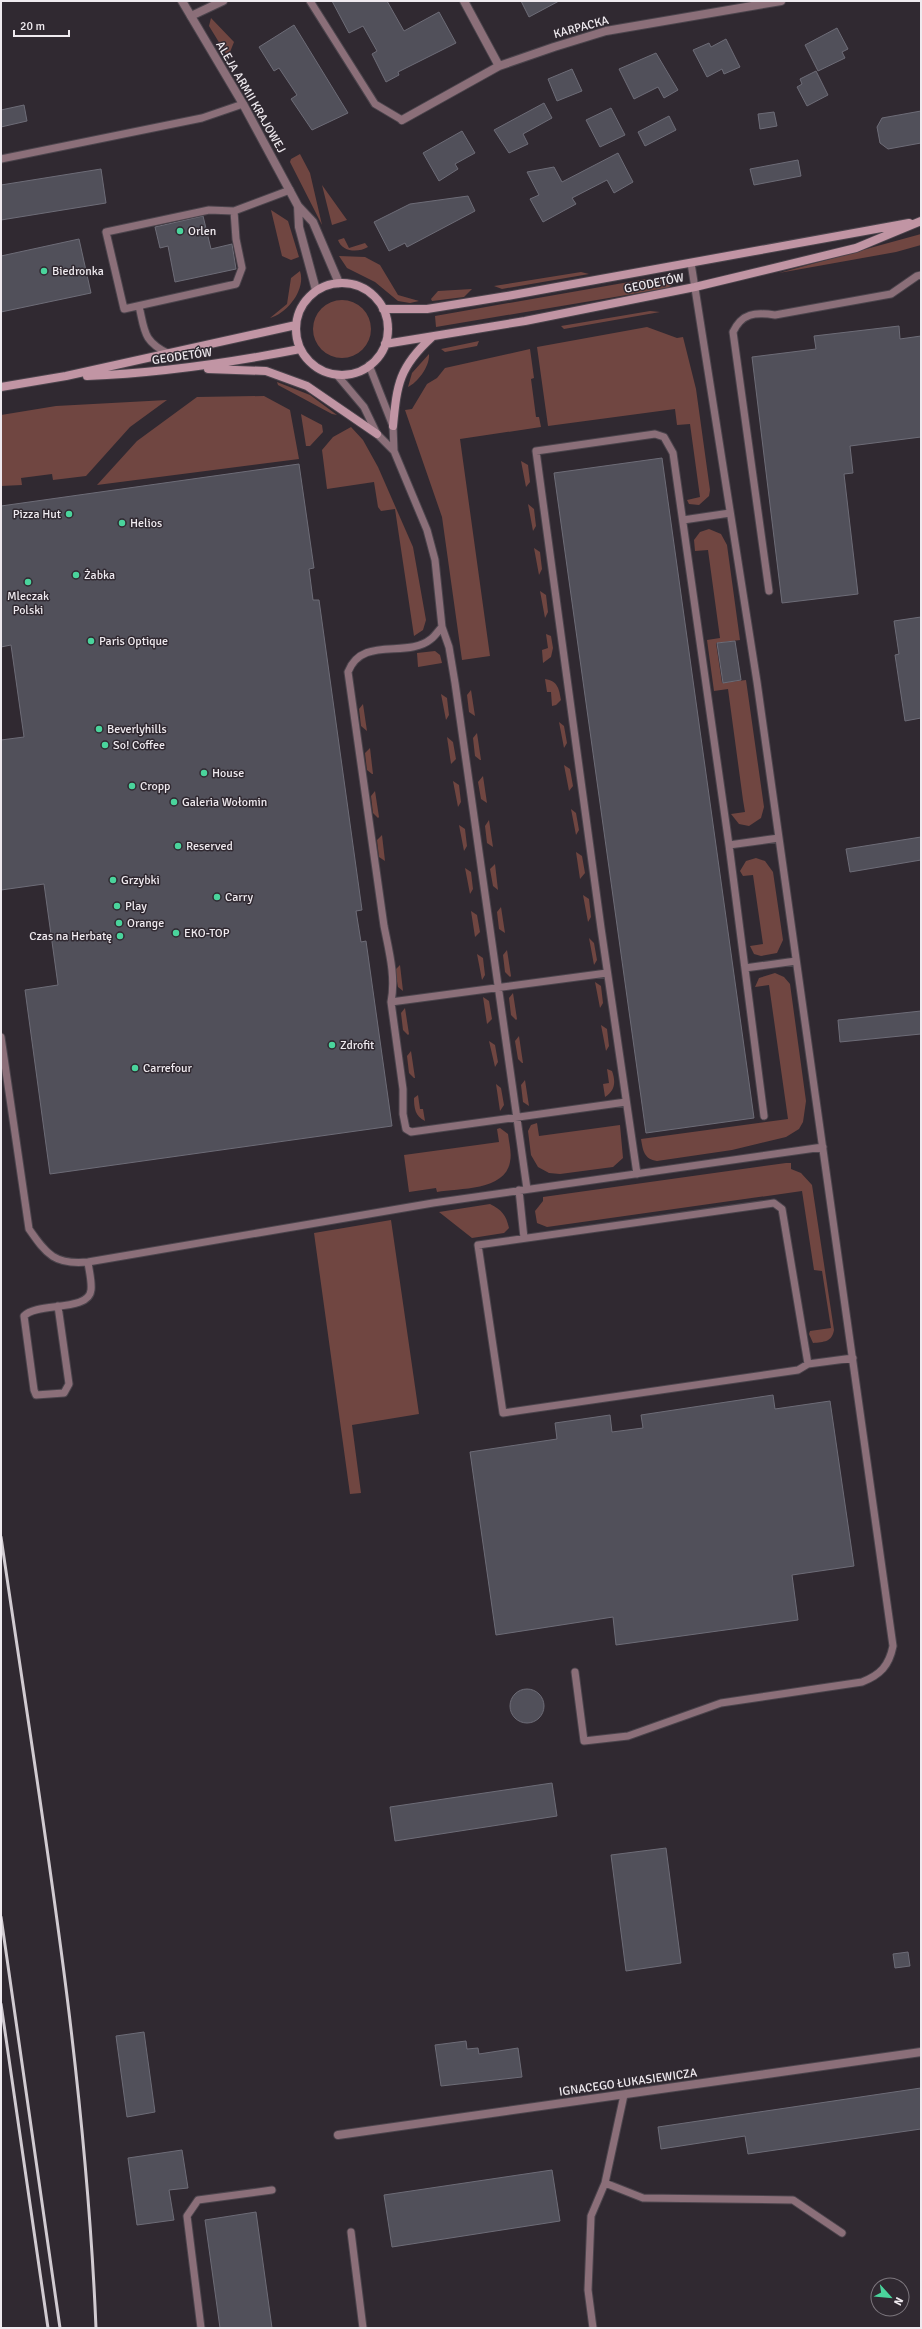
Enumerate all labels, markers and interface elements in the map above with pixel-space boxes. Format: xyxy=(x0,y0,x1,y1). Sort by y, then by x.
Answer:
scale bar xyxy=(14,12,69,38)
street label: KARPACKA xyxy=(552,13,611,42)
text: 20 m xyxy=(20,19,45,34)
street label: ALEJA ARMII KRAJOWEJ xyxy=(212,39,289,156)
place label: Orlen xyxy=(188,224,216,239)
marker: Orlen xyxy=(175,226,185,236)
place label: Biedronka xyxy=(52,264,104,279)
marker: Biedronka xyxy=(39,266,49,276)
street label: GEODETÓW xyxy=(623,270,685,297)
street label: GEODETÓW xyxy=(151,345,213,368)
place label: Pizza Hut xyxy=(13,507,61,522)
marker: Pizza Hut xyxy=(64,509,74,519)
place label: Helios xyxy=(130,516,162,531)
marker: Helios xyxy=(117,518,127,528)
place label: Żabka xyxy=(84,568,115,583)
marker: Żabka xyxy=(71,570,81,580)
marker: Mleczak Polski xyxy=(23,577,33,587)
place label: Mleczak Polski xyxy=(7,589,49,618)
place label: Paris Optique xyxy=(99,634,168,649)
marker: Paris Optique xyxy=(86,636,96,646)
place label: Beverlyhills xyxy=(107,722,167,737)
marker: Beverlyhills xyxy=(94,724,104,734)
place label: So! Coffee xyxy=(113,738,165,753)
marker: So! Coffee xyxy=(100,740,110,750)
place label: House xyxy=(212,766,244,781)
marker: House xyxy=(199,768,209,778)
place label: Cropp xyxy=(140,779,170,794)
marker: Cropp xyxy=(127,781,137,791)
place label: Galeria Wołomin xyxy=(182,795,267,810)
marker: Galeria Wołomin xyxy=(169,797,179,807)
place label: Reserved xyxy=(186,839,233,854)
marker: Reserved xyxy=(173,841,183,851)
place label: Grzybki xyxy=(121,873,160,888)
marker: Grzybki xyxy=(108,875,118,885)
place label: Carry xyxy=(225,890,253,905)
marker: Carry xyxy=(212,892,222,902)
place label: Play xyxy=(125,899,147,914)
marker: Play xyxy=(112,901,122,911)
place label: Orange xyxy=(127,916,164,931)
marker: Orange xyxy=(114,918,124,928)
place label: EKO-TOP xyxy=(184,926,230,941)
marker: EKO-TOP xyxy=(171,928,181,938)
place label: Czas na Herbatę xyxy=(29,929,112,944)
marker: Czas na Herbatę xyxy=(115,931,125,941)
place label: Zdrofit xyxy=(340,1038,374,1053)
marker: Zdrofit xyxy=(327,1040,337,1050)
place label: Carrefour xyxy=(143,1061,193,1076)
marker: Carrefour xyxy=(130,1063,140,1073)
street label: IGNACEGO ŁUKASIEWICZA xyxy=(558,2065,699,2100)
north arrow xyxy=(870,2277,910,2317)
text: N xyxy=(891,2295,906,2308)

